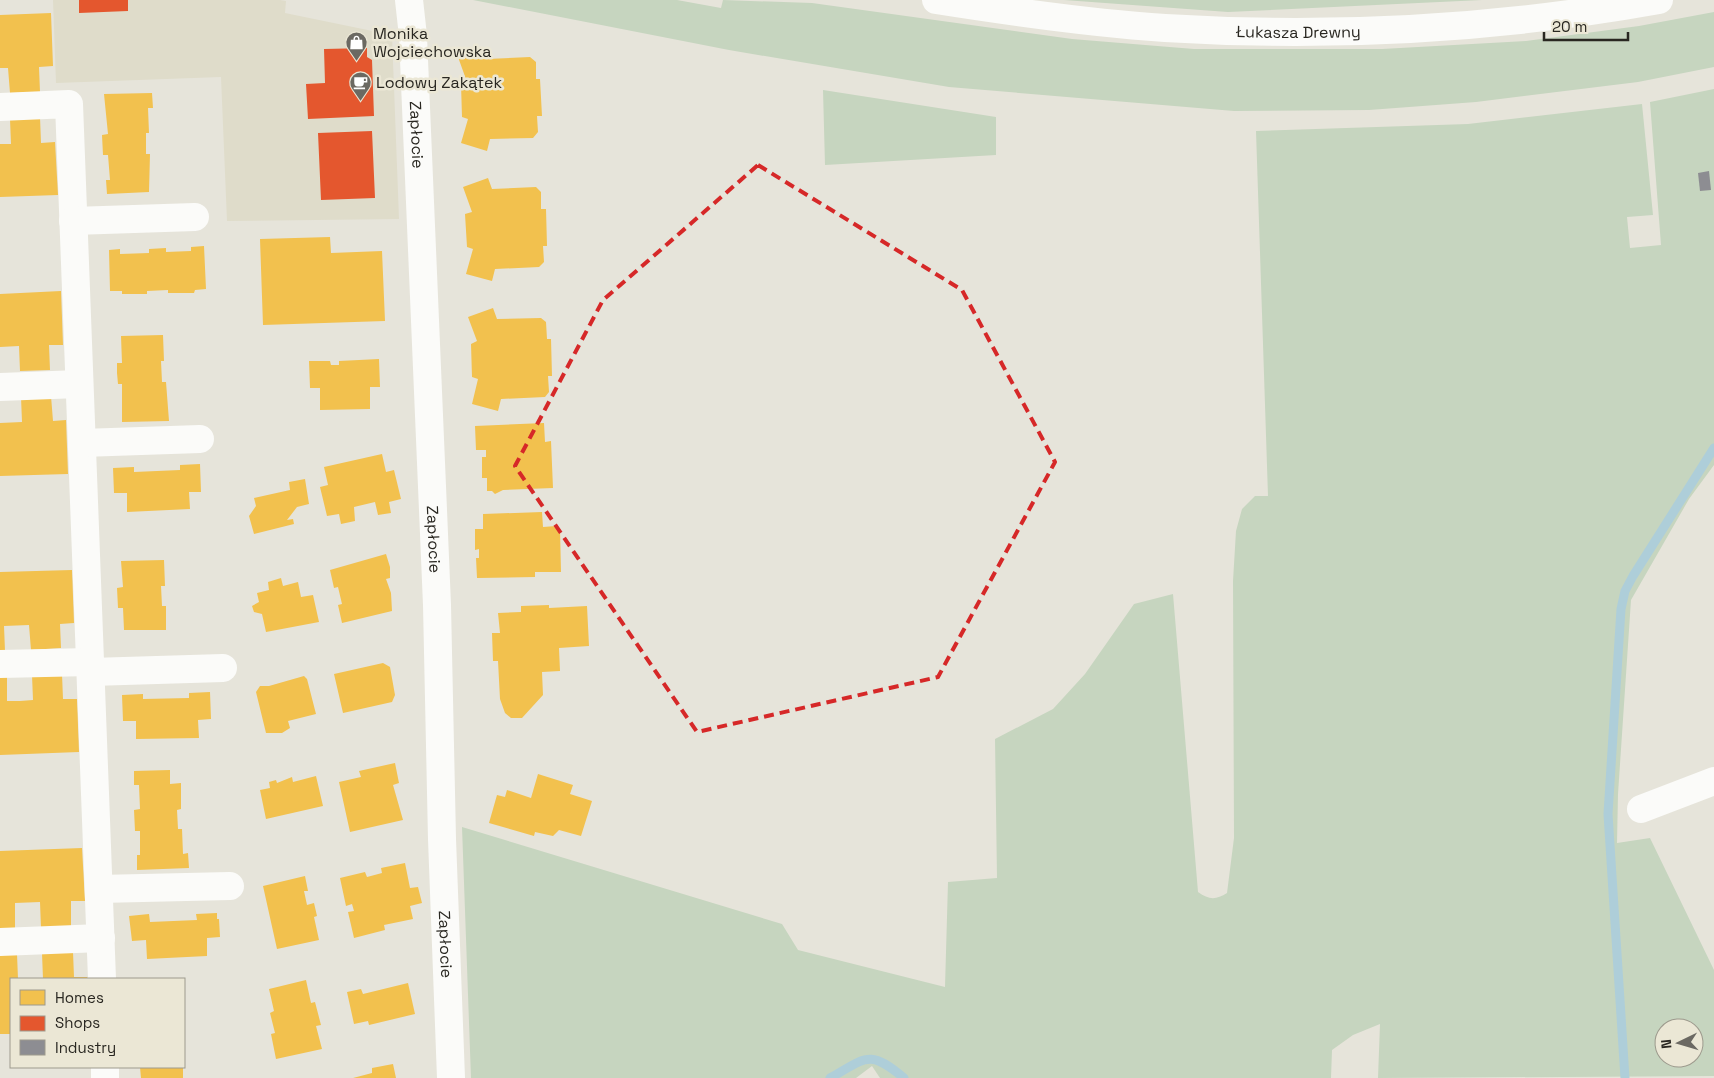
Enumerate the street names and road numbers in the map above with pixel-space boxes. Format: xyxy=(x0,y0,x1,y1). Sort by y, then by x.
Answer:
street label: Łukasza Drewny xyxy=(1235,21,1361,43)
street label: Zapłocie xyxy=(405,101,429,169)
street label: Zapłocie xyxy=(422,505,446,574)
street label: Zapłocie xyxy=(434,910,457,978)

